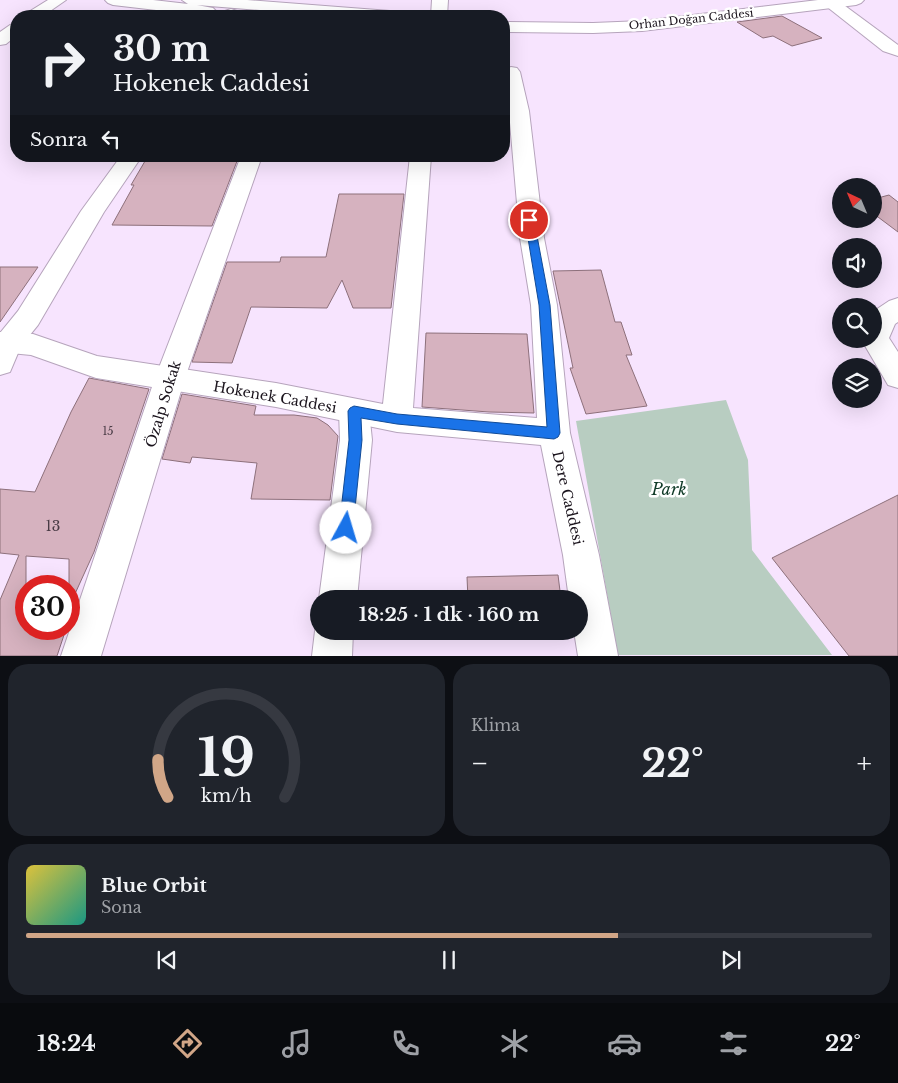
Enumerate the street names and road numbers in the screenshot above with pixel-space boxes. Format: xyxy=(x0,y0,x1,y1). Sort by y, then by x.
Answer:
street label: Orhan Doğan Caddesi xyxy=(628,5,754,33)
street label: Özalp Sokak xyxy=(140,358,185,450)
street label: Hokenek Caddesi xyxy=(212,377,338,417)
street label: Dere Caddesi xyxy=(548,449,588,547)

